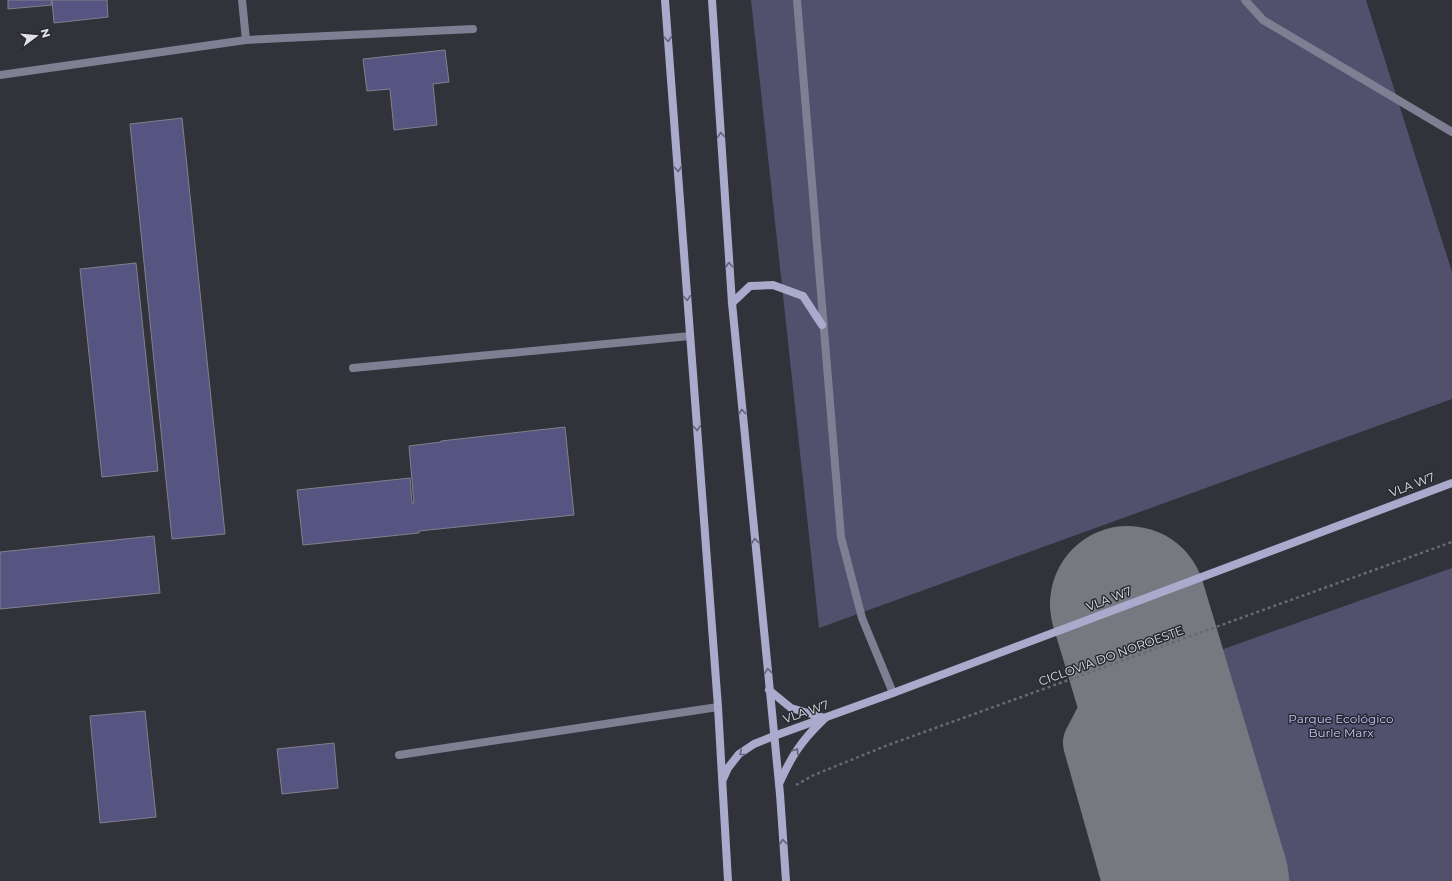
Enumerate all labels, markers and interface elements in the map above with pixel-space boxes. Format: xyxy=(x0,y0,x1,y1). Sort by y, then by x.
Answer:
north arrow xyxy=(16,16,56,56)
text: N xyxy=(38,27,54,39)
one-way arrow xyxy=(663,36,672,42)
one-way arrow xyxy=(716,132,725,138)
one-way arrow xyxy=(673,166,682,172)
one-way arrow xyxy=(725,262,733,268)
one-way arrow xyxy=(683,295,692,301)
one-way arrow xyxy=(738,409,747,415)
one-way arrow xyxy=(692,425,701,431)
street label: VLA W7 xyxy=(1387,469,1437,500)
one-way arrow xyxy=(751,538,760,544)
street label: VLA W7 xyxy=(1084,583,1134,614)
street label: CICLOVIA DO NOROESTE xyxy=(1036,622,1185,689)
one-way arrow xyxy=(763,668,772,674)
street label: VLA W7 xyxy=(781,697,831,726)
park label: Parque Ecológico Burle Marx xyxy=(1288,711,1394,740)
one-way arrow xyxy=(739,748,746,755)
one-way arrow xyxy=(792,748,799,755)
one-way arrow xyxy=(779,839,788,845)

